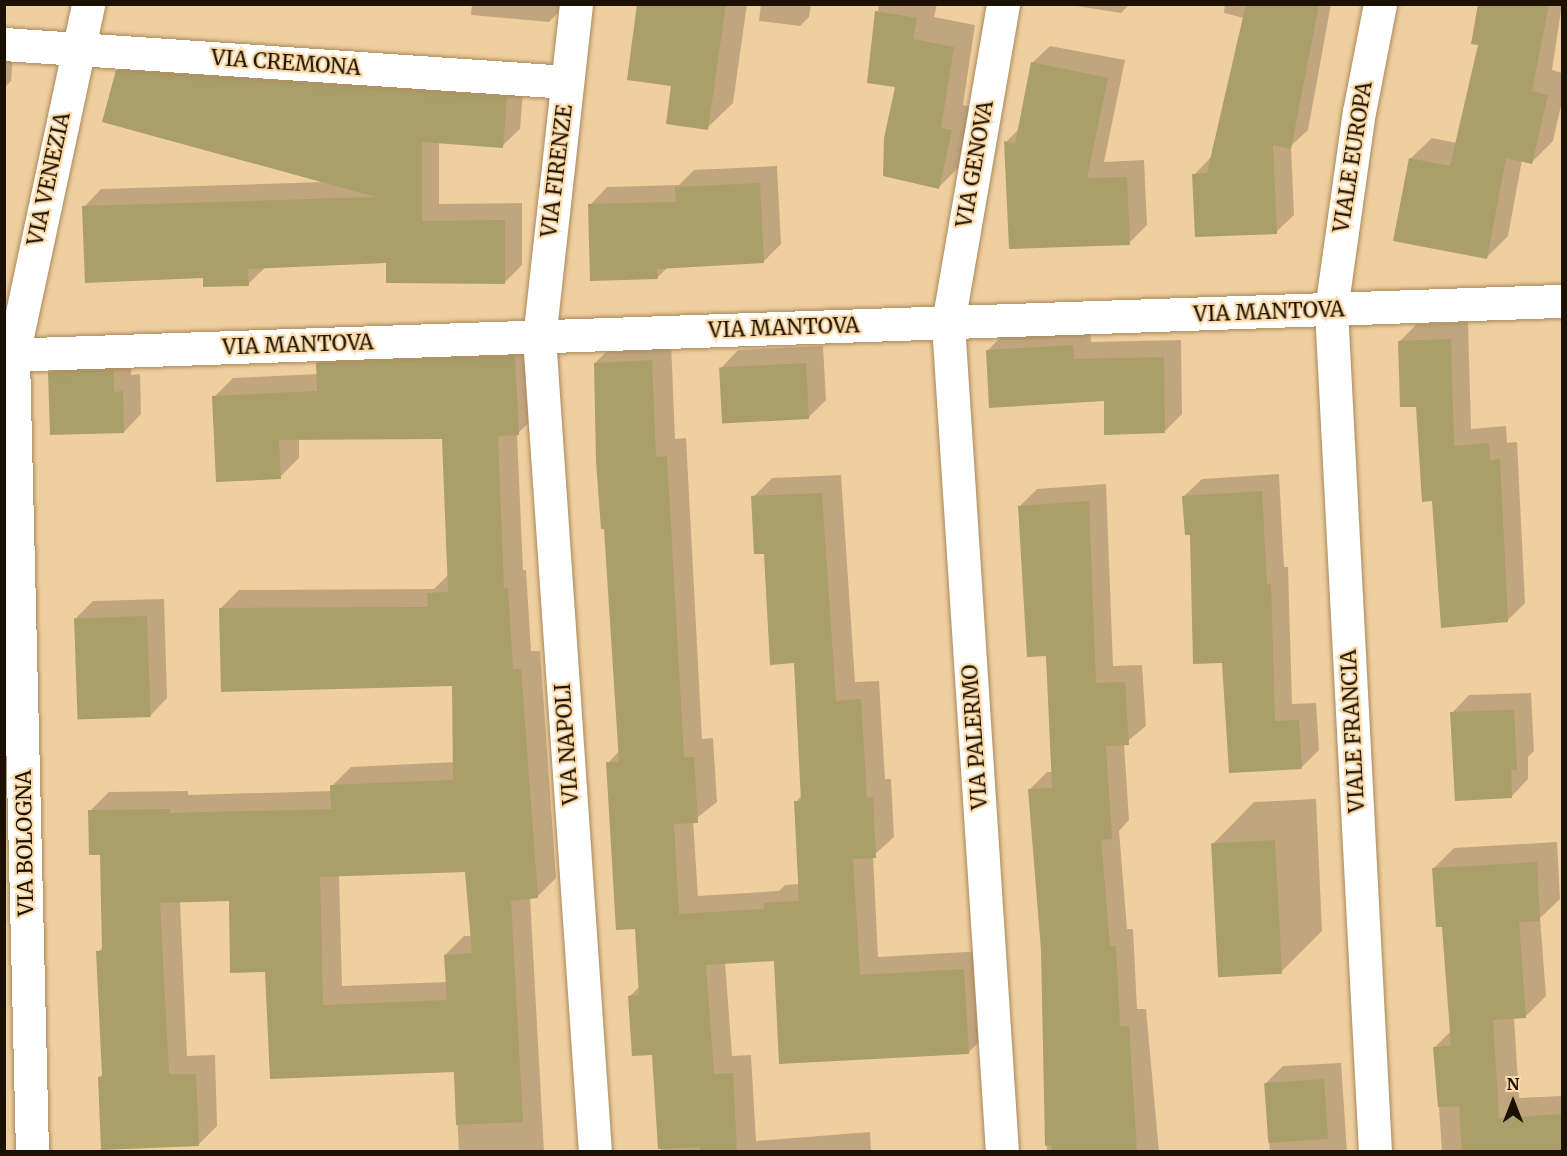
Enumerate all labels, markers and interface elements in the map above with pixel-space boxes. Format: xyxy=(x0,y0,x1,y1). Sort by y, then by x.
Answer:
street label: VIA CREMONA xyxy=(210,45,362,81)
street label: VIALE EUROPA xyxy=(1329,80,1377,234)
street label: VIA GENOVA xyxy=(951,99,999,229)
street label: VIA FIRENZE xyxy=(536,103,578,239)
street label: VIA VENEZIA xyxy=(23,110,75,248)
street label: VIA MANTOVA xyxy=(1193,297,1345,327)
street label: VIA MANTOVA xyxy=(708,313,860,343)
street label: VIA MANTOVA xyxy=(222,330,374,360)
street label: VIALE FRANCIA xyxy=(1336,649,1370,813)
street label: VIA PALERMO xyxy=(957,664,993,810)
street label: VIA NAPOLI xyxy=(550,682,584,806)
street label: VIA BOLOGNA xyxy=(11,770,39,916)
north arrow xyxy=(1483,1072,1543,1132)
text: N xyxy=(1507,1074,1519,1094)

